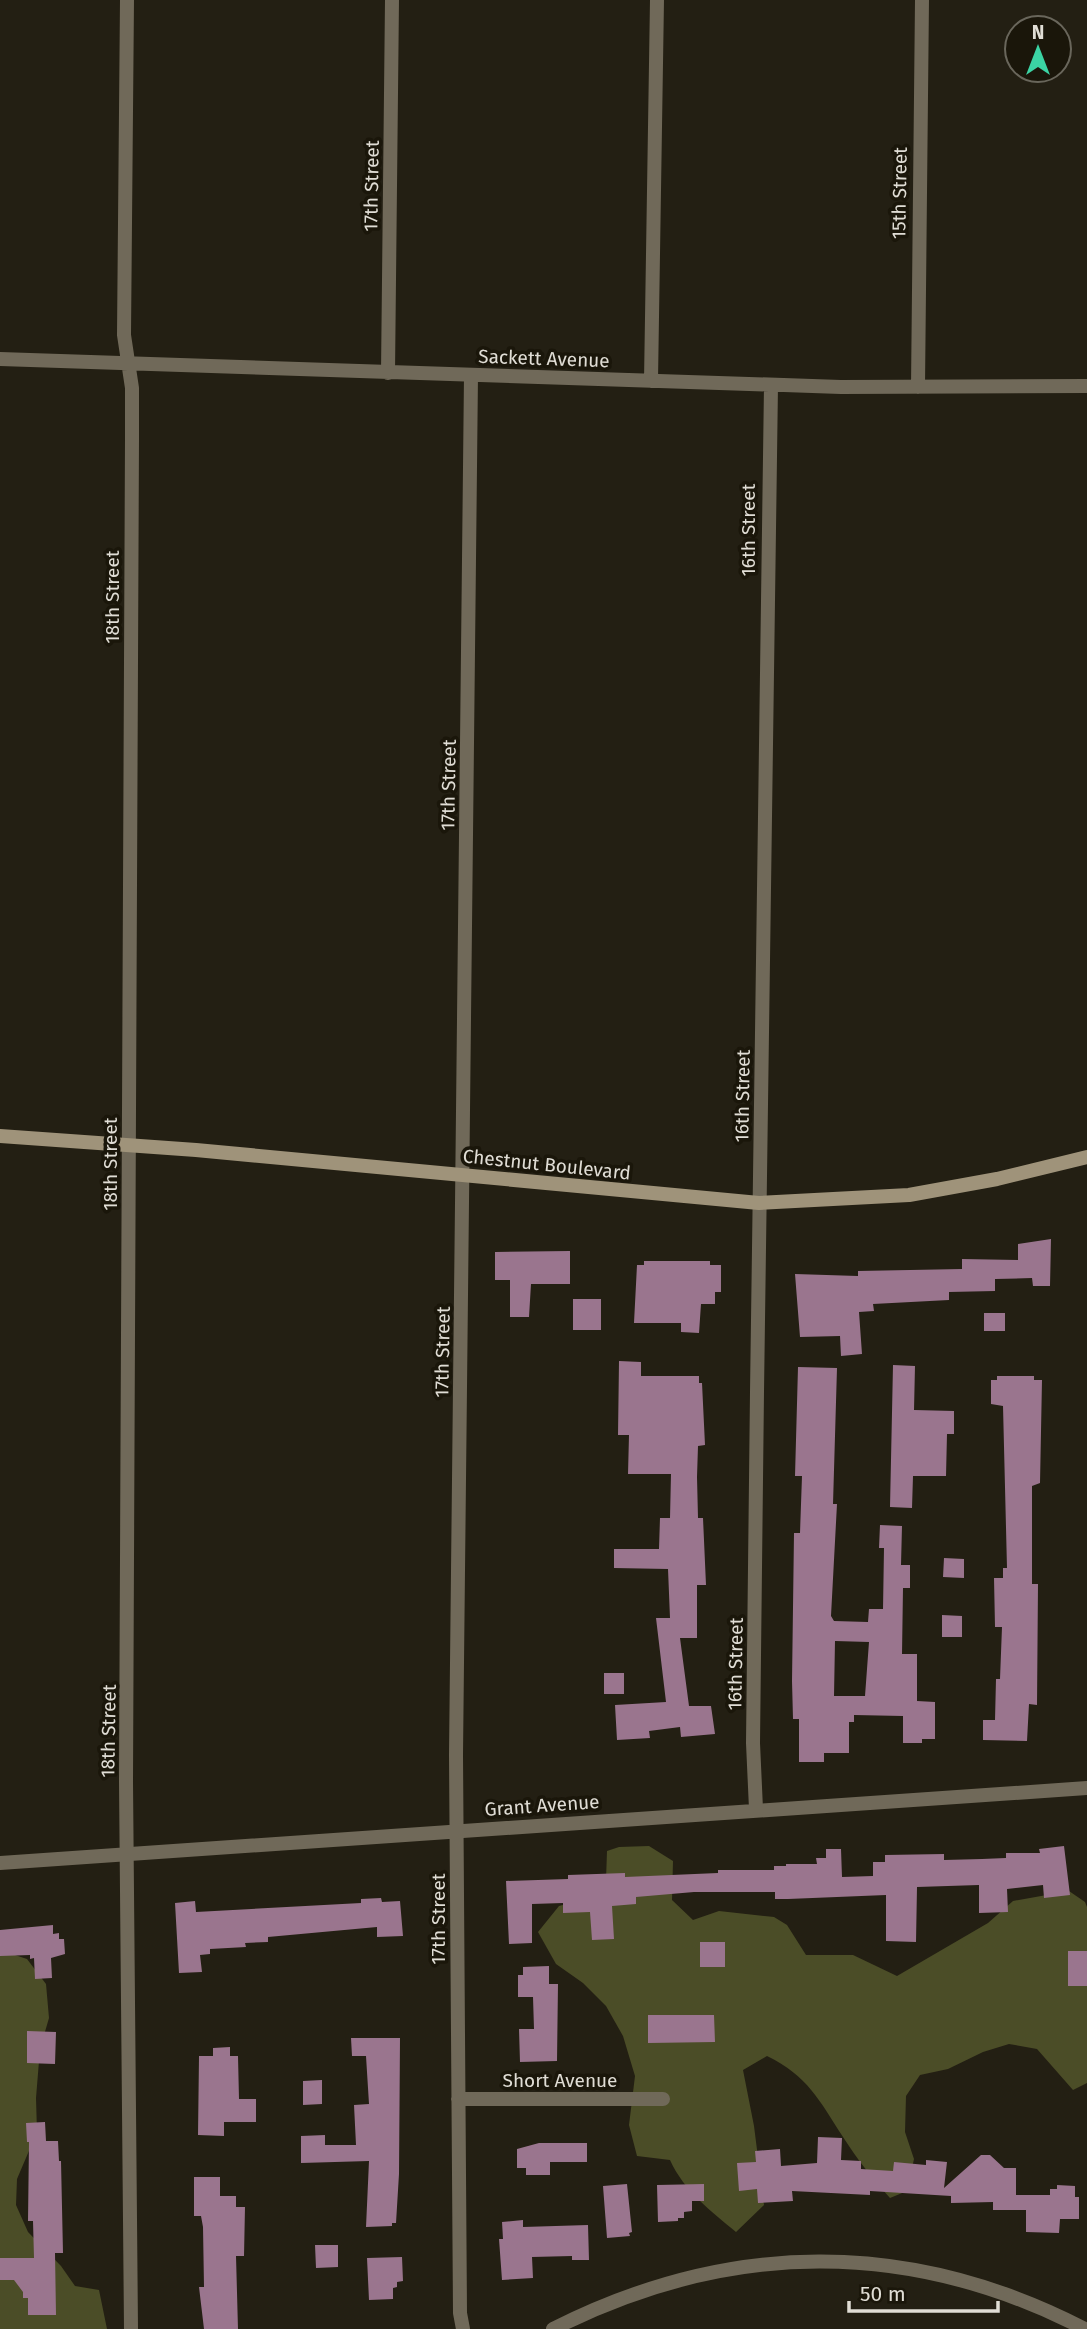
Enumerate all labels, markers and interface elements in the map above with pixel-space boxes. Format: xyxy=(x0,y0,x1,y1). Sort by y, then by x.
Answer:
north arrow xyxy=(1003,14,1073,84)
text: N xyxy=(1032,21,1044,44)
street label: 17th Street xyxy=(359,140,384,232)
street label: 15th Street xyxy=(887,147,912,239)
street label: Sackett Avenue xyxy=(478,345,610,372)
street label: 16th Street xyxy=(737,483,760,576)
street label: 18th Street xyxy=(101,550,124,644)
street label: 17th Street xyxy=(436,739,461,831)
street label: 16th Street xyxy=(730,1049,755,1143)
street label: 18th Street xyxy=(99,1117,122,1211)
street label: Chestnut Boulevard xyxy=(462,1144,632,1185)
street label: 17th Street xyxy=(430,1306,455,1398)
street label: 16th Street xyxy=(723,1617,748,1711)
street label: 18th Street xyxy=(96,1684,121,1778)
street label: Grant Avenue xyxy=(484,1790,600,1821)
street label: 17th Street xyxy=(427,1873,450,1965)
street label: Short Avenue xyxy=(503,2069,617,2092)
scale bar xyxy=(849,2270,998,2314)
text: 50 m xyxy=(860,2281,906,2307)

